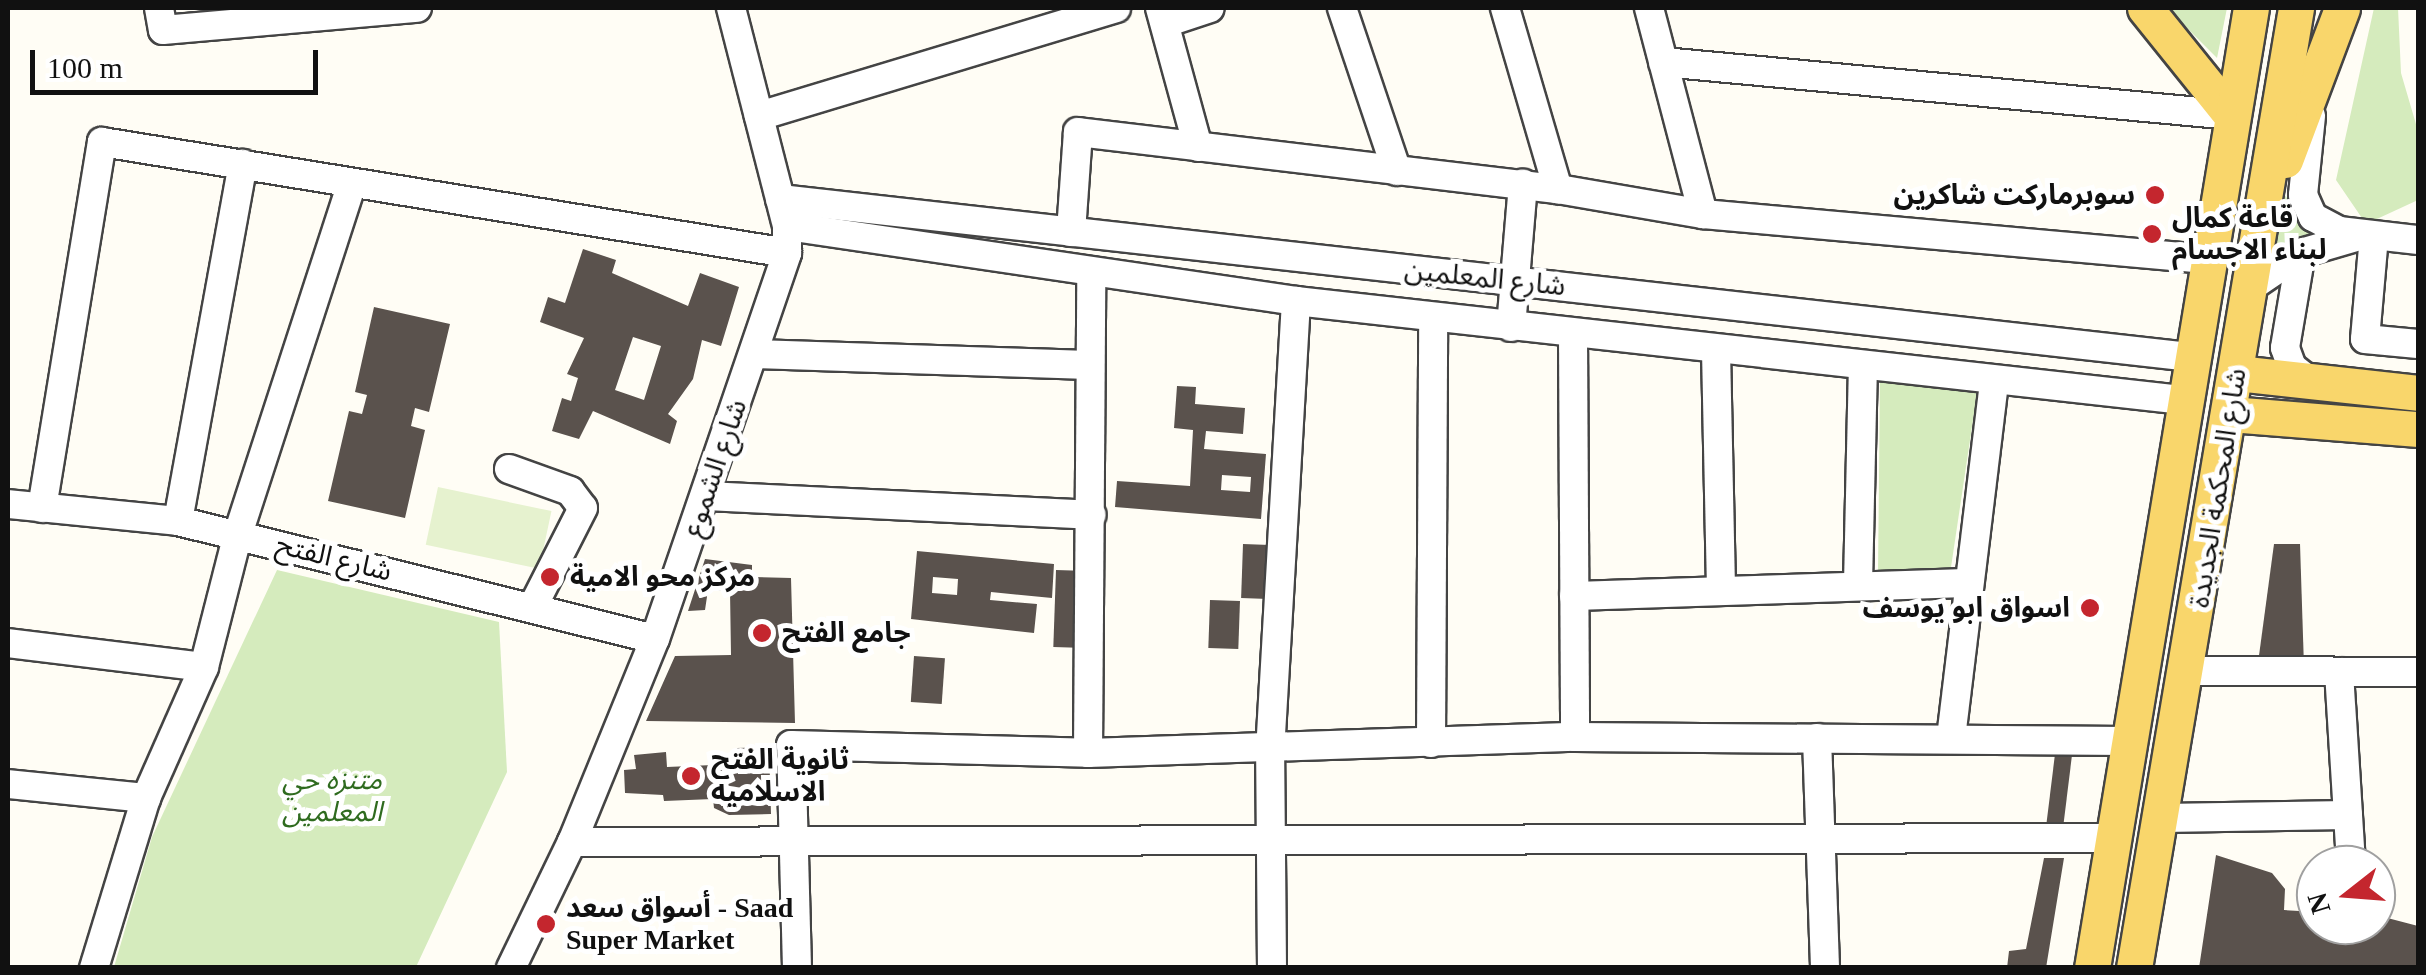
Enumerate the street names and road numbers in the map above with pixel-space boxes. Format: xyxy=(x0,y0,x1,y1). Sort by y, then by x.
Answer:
street label: شارع المعلمين xyxy=(1403,253,1567,303)
street label: شارع المحكمة الجديدة xyxy=(2182,366,2254,610)
street label: شارع الشموع xyxy=(676,395,754,541)
street label: شارع الفتح xyxy=(273,527,395,589)

